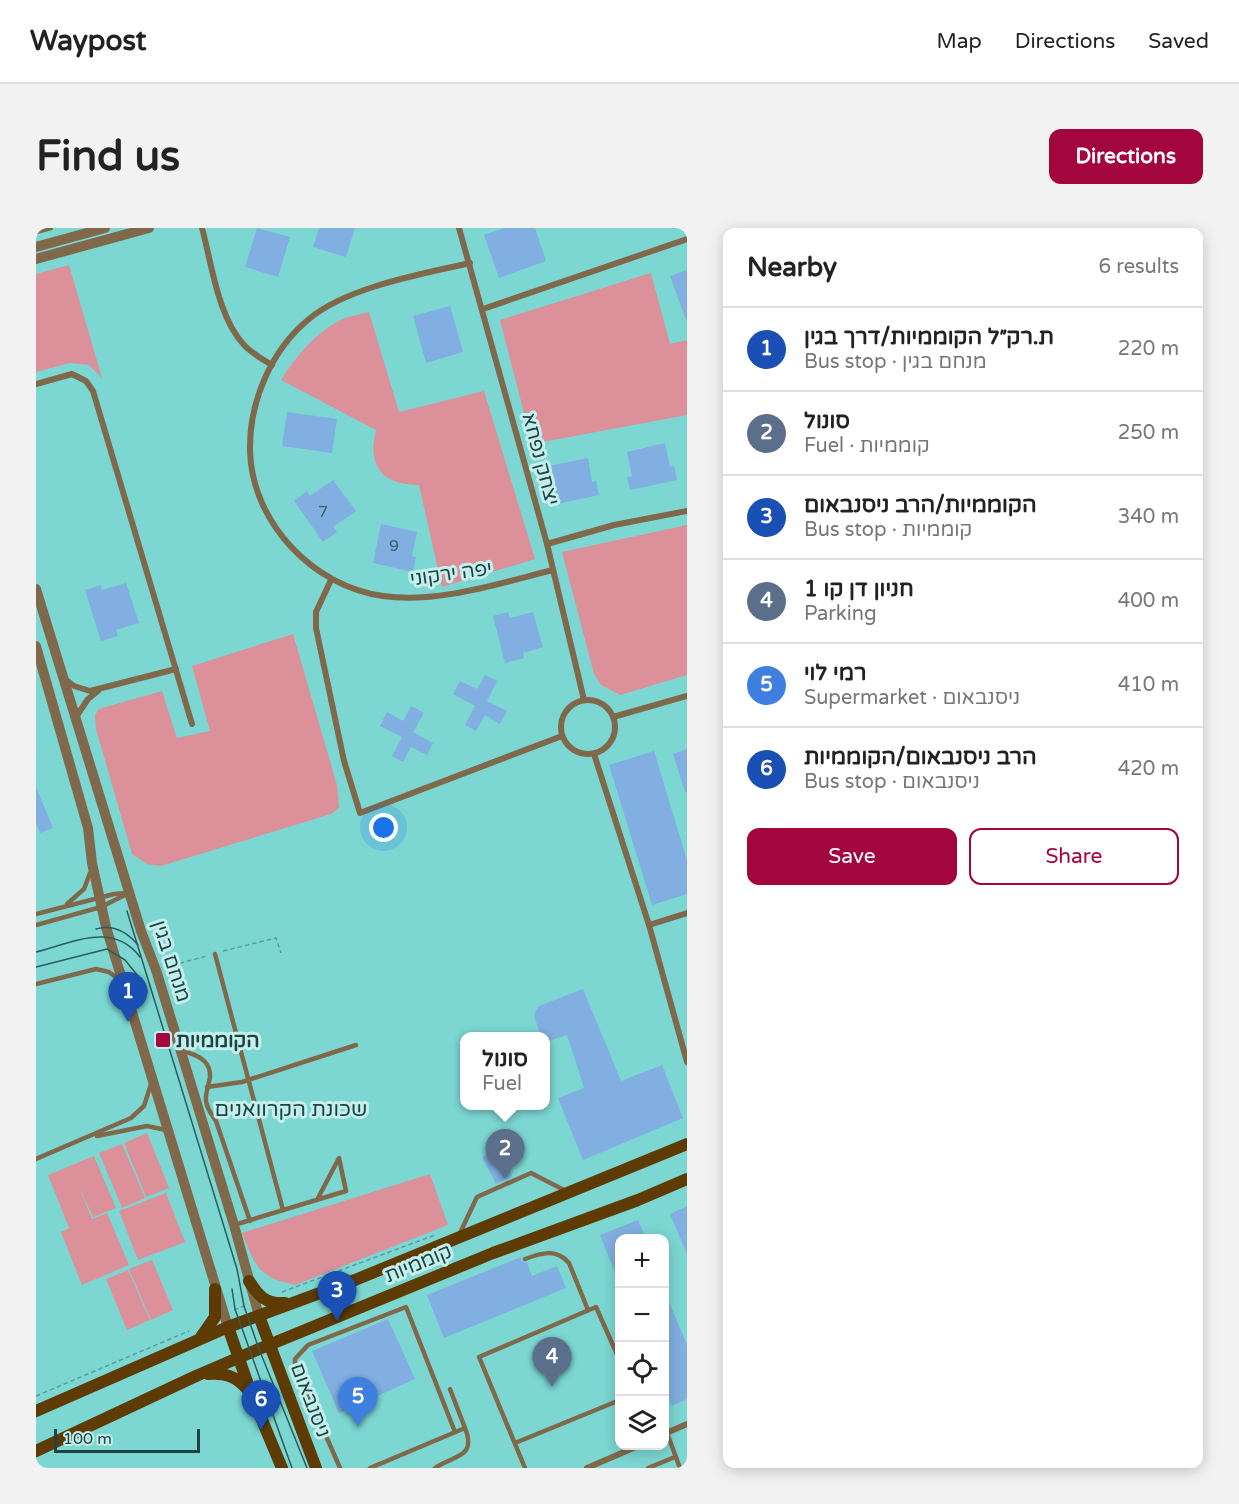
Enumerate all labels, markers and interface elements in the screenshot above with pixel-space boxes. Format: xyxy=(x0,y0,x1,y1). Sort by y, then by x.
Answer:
text: Waypost xyxy=(30,24,146,58)
text: Map xyxy=(936,29,982,54)
text: Directions xyxy=(1015,29,1115,54)
text: Saved xyxy=(1148,29,1209,54)
button: Directions xyxy=(1049,129,1203,184)
text: Find us xyxy=(36,131,180,182)
text: Nearby xyxy=(747,252,837,283)
text: 6 results xyxy=(1099,255,1179,279)
text: ת.רק״ל הקוממיות/דרך בגין xyxy=(804,324,1054,350)
text: 1 xyxy=(760,337,773,361)
text: 220 m xyxy=(1118,337,1179,361)
text: Bus stop · מנחם בגין xyxy=(804,350,987,374)
text: סונול xyxy=(804,408,850,434)
street label: יצחק נפחא xyxy=(516,410,564,508)
text: 2 xyxy=(760,421,773,445)
text: 250 m xyxy=(1118,421,1179,445)
text: Fuel · קוממיות xyxy=(804,434,930,458)
text: הקוממיות/הרב ניסנבאום xyxy=(804,492,1036,518)
house number: 7 xyxy=(318,502,328,522)
text: 3 xyxy=(760,505,773,529)
text: 340 m xyxy=(1118,505,1179,529)
text: Bus stop · קוממיות xyxy=(804,518,972,542)
house number: 9 xyxy=(389,536,399,556)
street label: יפה ירקוני xyxy=(409,556,494,592)
text: חניון דן קו 1 xyxy=(804,576,914,602)
text: 4 xyxy=(760,589,773,613)
text: 400 m xyxy=(1118,589,1179,613)
text: Parking xyxy=(804,602,877,626)
text: רמי לוי xyxy=(804,660,866,686)
text: 5 xyxy=(760,673,773,697)
text: 410 m xyxy=(1118,673,1179,697)
text: Supermarket · ניסנבאום xyxy=(804,686,1020,710)
text: הרב ניסנבאום/הקוממיות xyxy=(804,744,1036,770)
text: 6 xyxy=(760,757,773,781)
text: 420 m xyxy=(1118,757,1179,781)
text: Bus stop · ניסנבאום xyxy=(804,770,980,794)
your location xyxy=(369,813,398,842)
button: Save xyxy=(747,828,957,885)
button: Share xyxy=(969,828,1179,885)
street label: מנחם בגין xyxy=(147,917,196,1005)
pin: 1 xyxy=(108,972,148,1022)
place label: הקוממיות xyxy=(176,1029,259,1053)
marker: הקוממיות xyxy=(154,1031,172,1049)
popup xyxy=(460,1032,550,1110)
text: סונול xyxy=(482,1046,528,1072)
text: Fuel xyxy=(482,1072,522,1096)
district label: שכונת הקרוואנים xyxy=(215,1097,367,1122)
pin: 2 xyxy=(486,1130,524,1179)
map controls xyxy=(615,1234,669,1450)
button: + xyxy=(615,1234,669,1288)
street label: קוממיות xyxy=(381,1240,455,1288)
pin: 3 xyxy=(318,1272,356,1321)
button: − xyxy=(615,1288,669,1342)
pin: 4 xyxy=(532,1338,572,1387)
button: locate xyxy=(615,1342,669,1396)
street label: ניסנבאום xyxy=(285,1360,335,1441)
pin: 5 xyxy=(338,1378,378,1427)
pin: 6 xyxy=(242,1380,280,1430)
button: layers xyxy=(615,1396,669,1450)
scale bar xyxy=(54,1426,200,1454)
text: 100 m xyxy=(63,1429,112,1449)

